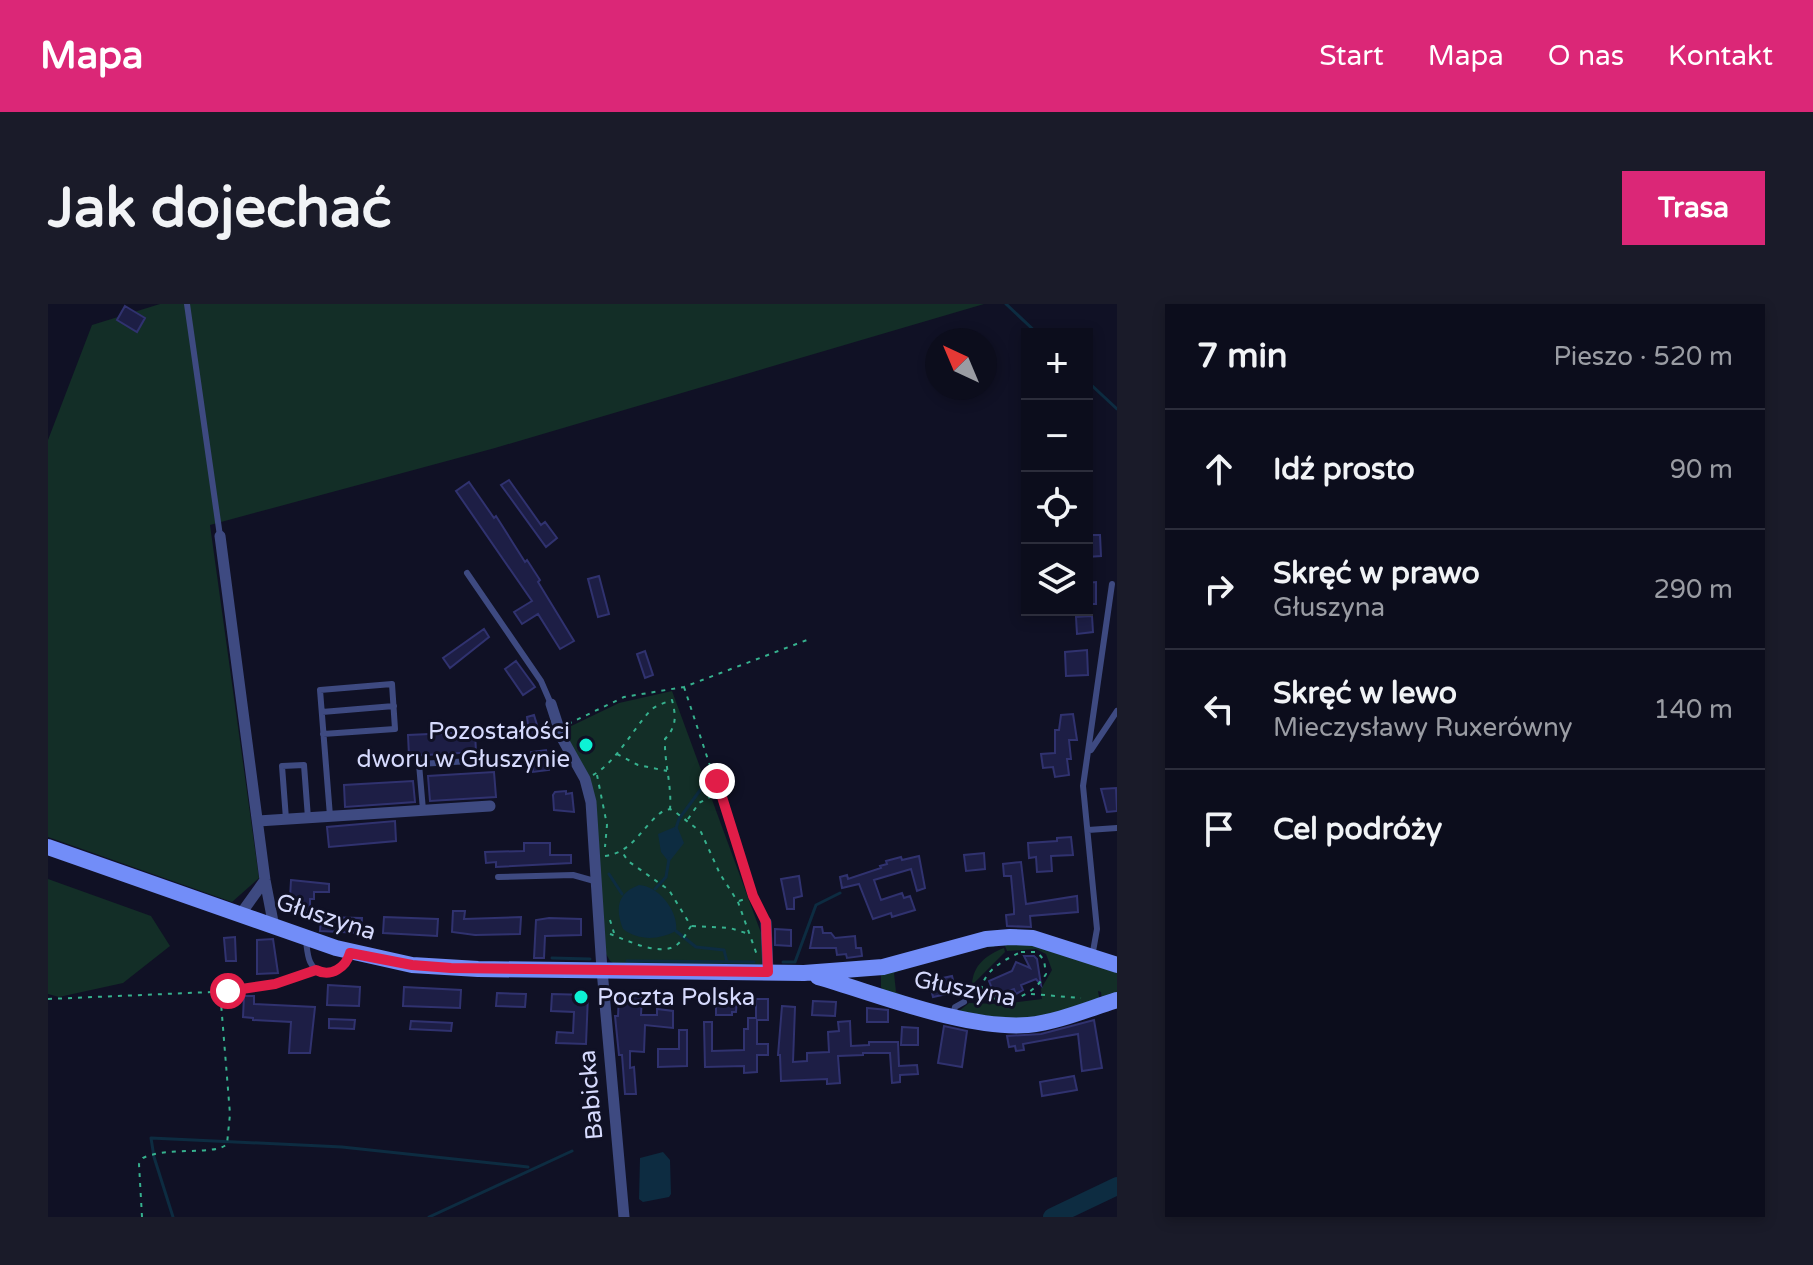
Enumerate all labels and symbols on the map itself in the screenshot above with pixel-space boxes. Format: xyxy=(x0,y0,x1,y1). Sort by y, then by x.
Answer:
north arrow xyxy=(925,328,997,400)
place label: Pozostałości dworu w Głuszynie xyxy=(357,717,570,774)
marker: Pozostałości dworu w Głuszynie xyxy=(577,736,595,754)
route end xyxy=(699,763,735,799)
street label: Głuszyna xyxy=(272,887,380,947)
street label: Głuszyna xyxy=(911,965,1019,1013)
route start xyxy=(210,973,246,1009)
place label: Poczta Polska xyxy=(597,983,755,1012)
marker: Poczta Polska xyxy=(572,988,590,1006)
street label: Babicka xyxy=(573,1049,609,1141)

